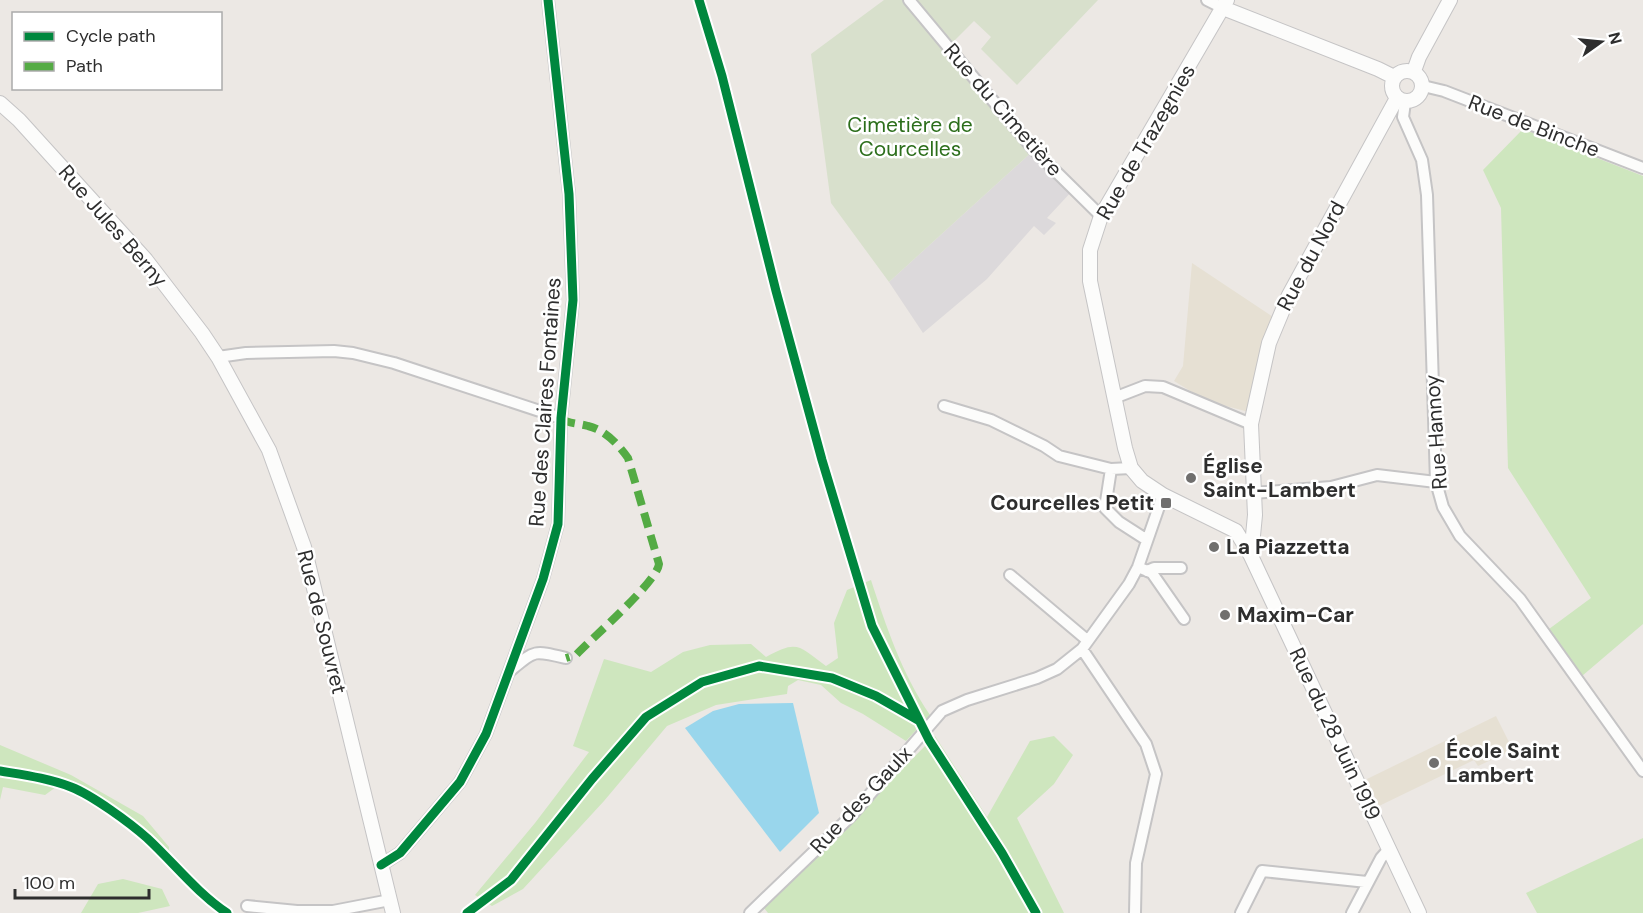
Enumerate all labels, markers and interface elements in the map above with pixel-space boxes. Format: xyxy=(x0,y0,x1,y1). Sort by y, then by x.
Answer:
legend xyxy=(12,12,222,90)
north arrow xyxy=(1571,12,1631,72)
text: Cycle path xyxy=(66,24,156,48)
text: N xyxy=(1603,30,1627,47)
street label: Rue du Cimetière xyxy=(937,38,1069,183)
text: Path xyxy=(66,54,103,78)
street label: Rue de Trazegnies xyxy=(1090,59,1202,225)
street label: Rue de Binche xyxy=(1464,88,1604,164)
park label: Cimetière de Courcelles xyxy=(847,111,973,163)
street label: Rue Jules Berny xyxy=(52,159,174,293)
street label: Rue du Nord xyxy=(1270,196,1352,316)
street label: Rue des Claires Fontaines xyxy=(522,277,568,527)
street label: Rue Hannoy xyxy=(1418,373,1454,490)
place label: Église Saint-Lambert xyxy=(1203,452,1356,504)
marker: Église Saint-Lambert xyxy=(1184,471,1198,485)
place label: Courcelles Petit xyxy=(990,489,1154,517)
marker: Courcelles Petit xyxy=(1159,496,1173,510)
place label: La Piazzetta xyxy=(1226,533,1349,561)
marker: La Piazzetta xyxy=(1207,540,1221,554)
street label: Rue de Souvret xyxy=(291,547,353,697)
place label: Maxim-Car xyxy=(1237,601,1354,629)
marker: Maxim-Car xyxy=(1218,608,1232,622)
street label: Rue du 28 Juin 1919 xyxy=(1283,643,1387,825)
place label: École Saint Lambert xyxy=(1446,737,1560,789)
street label: Rue des Gaulx xyxy=(804,740,918,860)
marker: École Saint Lambert xyxy=(1427,756,1441,770)
scale bar xyxy=(15,862,148,900)
text: 100 m xyxy=(24,871,75,895)

